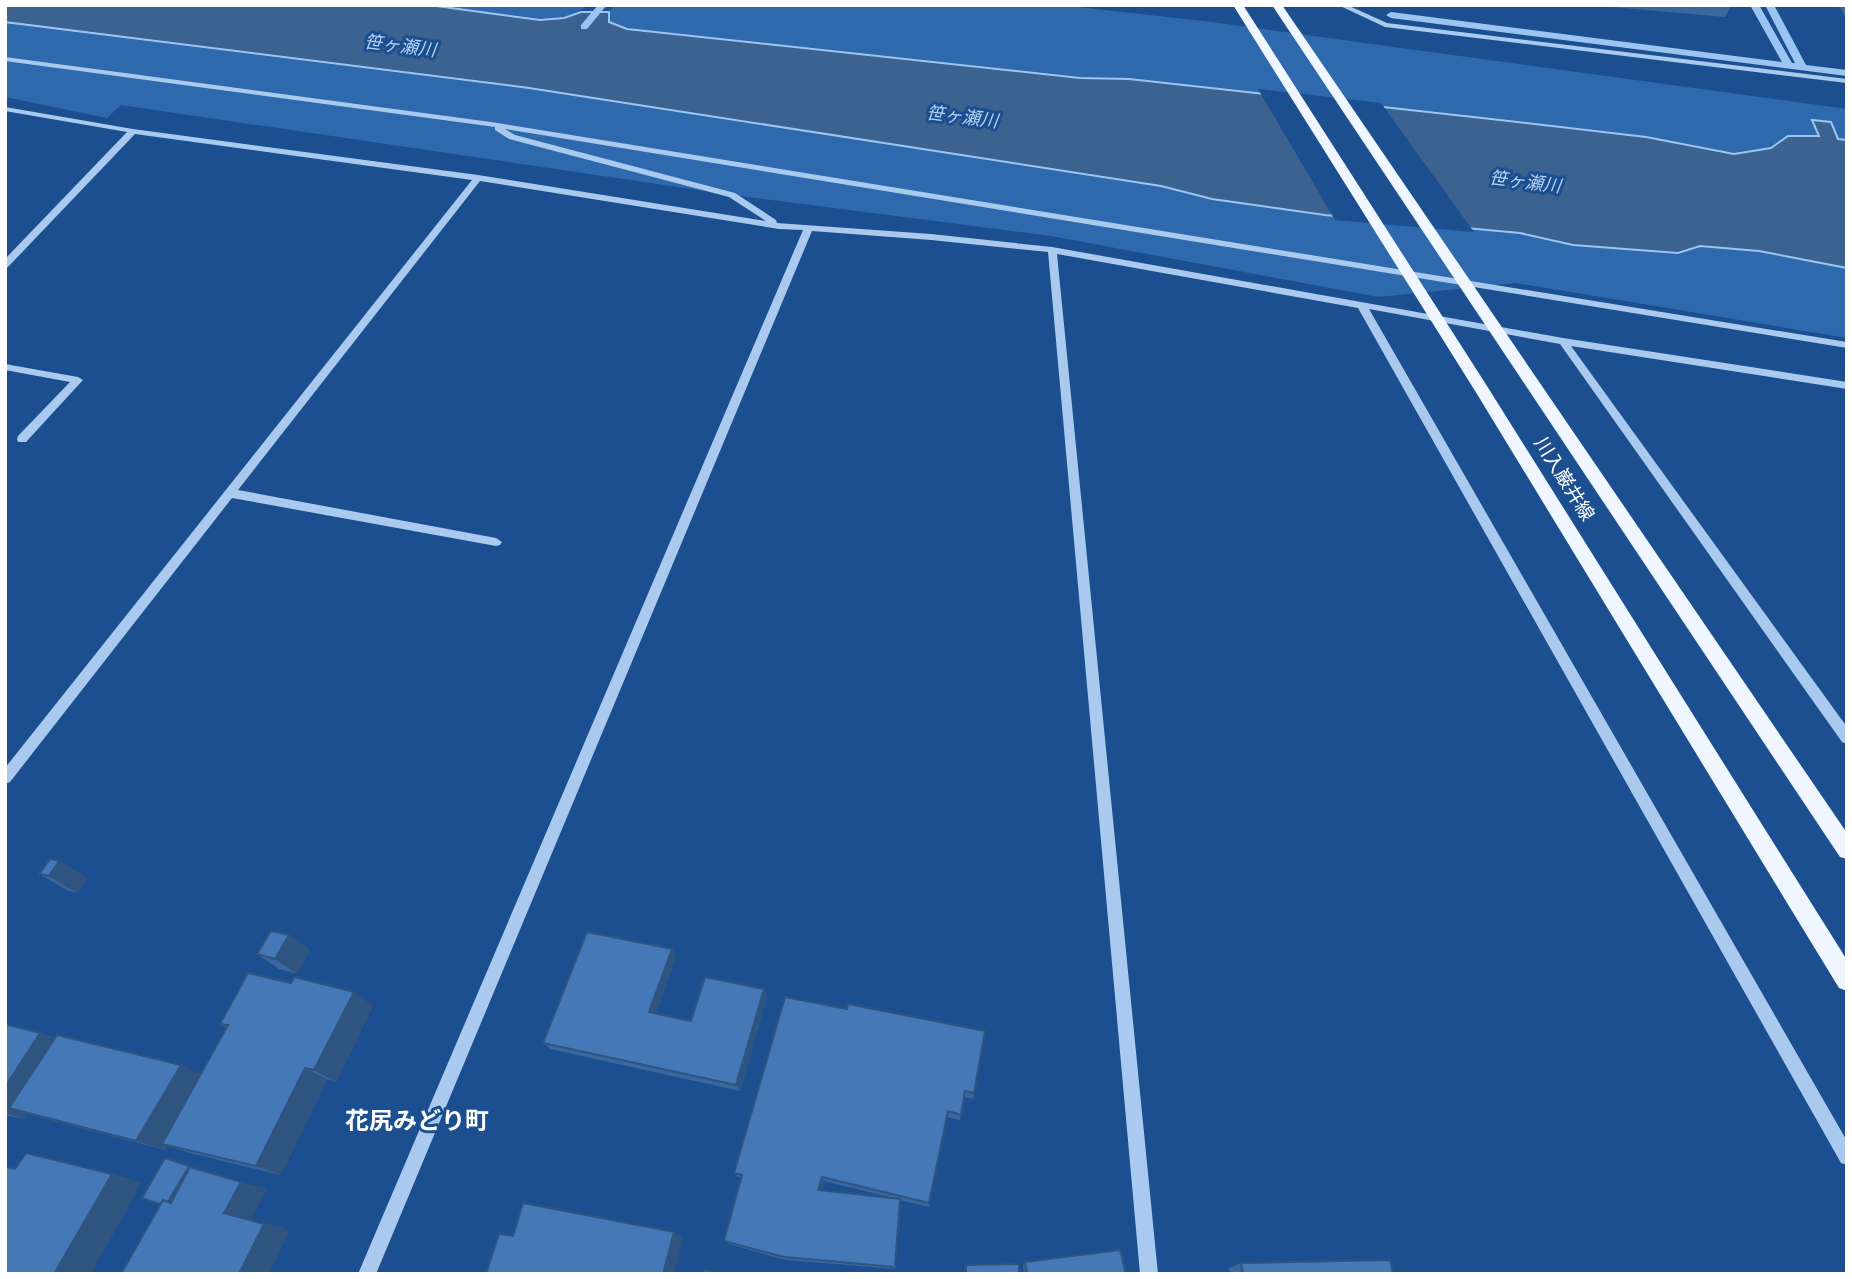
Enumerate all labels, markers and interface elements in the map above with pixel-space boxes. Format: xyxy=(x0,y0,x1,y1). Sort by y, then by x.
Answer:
water label: 笹ヶ瀬川 xyxy=(363,31,439,62)
water label: 笹ヶ瀬川 xyxy=(925,102,1001,133)
water label: 笹ヶ瀬川 xyxy=(1488,167,1564,198)
street label: 川入巌井線 xyxy=(1529,432,1599,526)
district label: 花尻みどり町 xyxy=(345,1106,489,1136)

